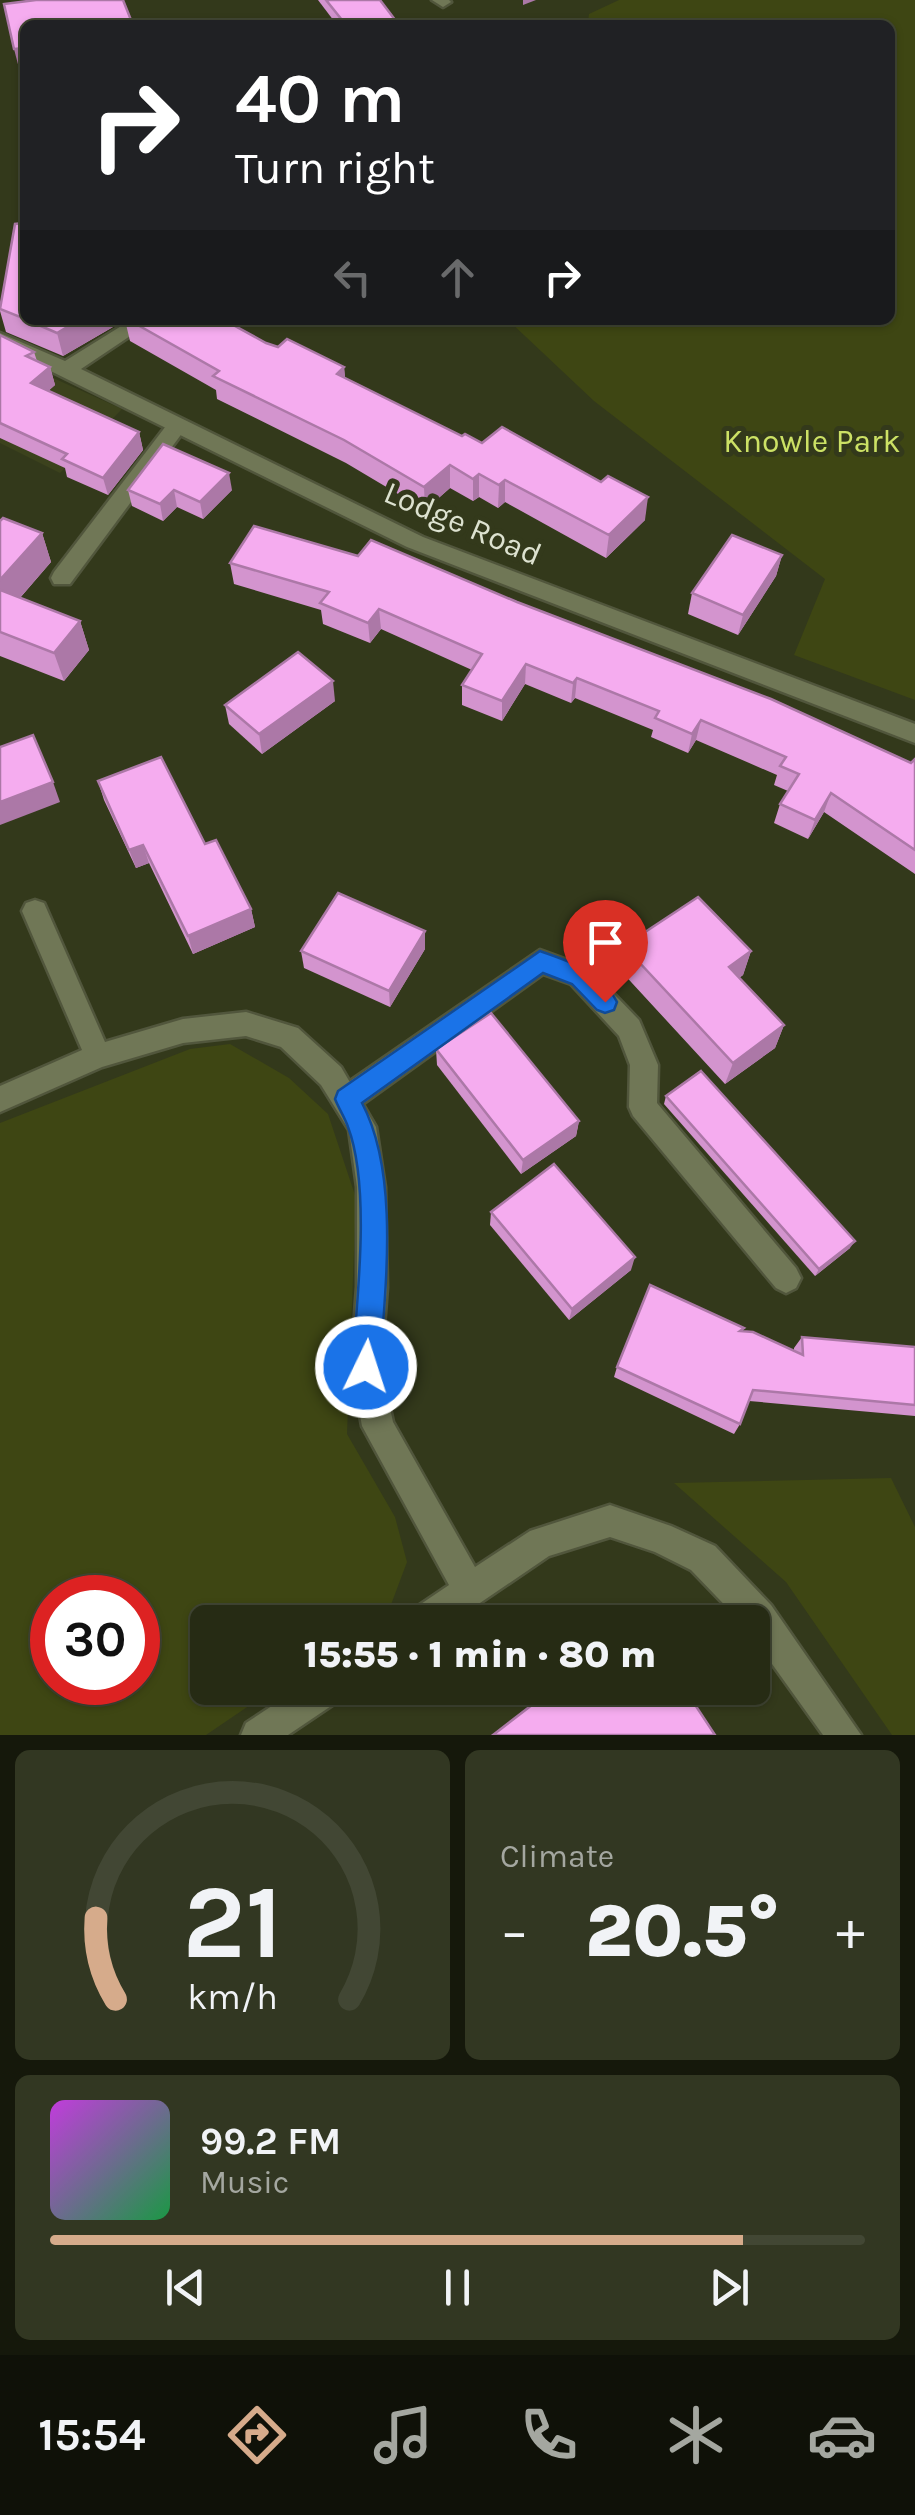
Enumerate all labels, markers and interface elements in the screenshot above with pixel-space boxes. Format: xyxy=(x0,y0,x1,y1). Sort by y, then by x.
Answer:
text: 40 m xyxy=(235,58,405,140)
icon: right xyxy=(70,60,200,190)
text: Turn right xyxy=(235,142,435,194)
icon: left xyxy=(325,250,380,305)
icon: ahead xyxy=(430,250,485,305)
icon: right xyxy=(535,250,590,305)
park label: Knowle Park xyxy=(723,423,901,460)
street label: Lodge Road xyxy=(379,474,547,573)
pin xyxy=(563,900,648,1003)
icon: arrive xyxy=(578,915,633,970)
position arrow xyxy=(314,1315,418,1419)
speed limit sign: 30 xyxy=(30,1575,160,1705)
text: 15:55 · 1 min · 80 m xyxy=(304,1632,656,1677)
text: Climate xyxy=(500,1838,614,1875)
text: 21 xyxy=(183,1862,283,1983)
text: 20.5° xyxy=(585,1887,780,1975)
text: − xyxy=(500,1899,529,1963)
text: + xyxy=(836,1899,865,1963)
text: km/h xyxy=(187,1976,278,2018)
text: 99.2 FM xyxy=(200,2119,341,2164)
text: Music xyxy=(200,2164,289,2201)
icon: previous xyxy=(158,2260,213,2315)
icon: pause xyxy=(430,2260,485,2315)
icon: next xyxy=(702,2260,757,2315)
icon: directions xyxy=(222,2400,292,2470)
icon: music xyxy=(368,2400,438,2470)
icon: phone xyxy=(514,2400,584,2470)
icon: climate xyxy=(661,2400,731,2470)
icon: car xyxy=(807,2400,877,2470)
text: 15:54 xyxy=(38,2409,145,2461)

